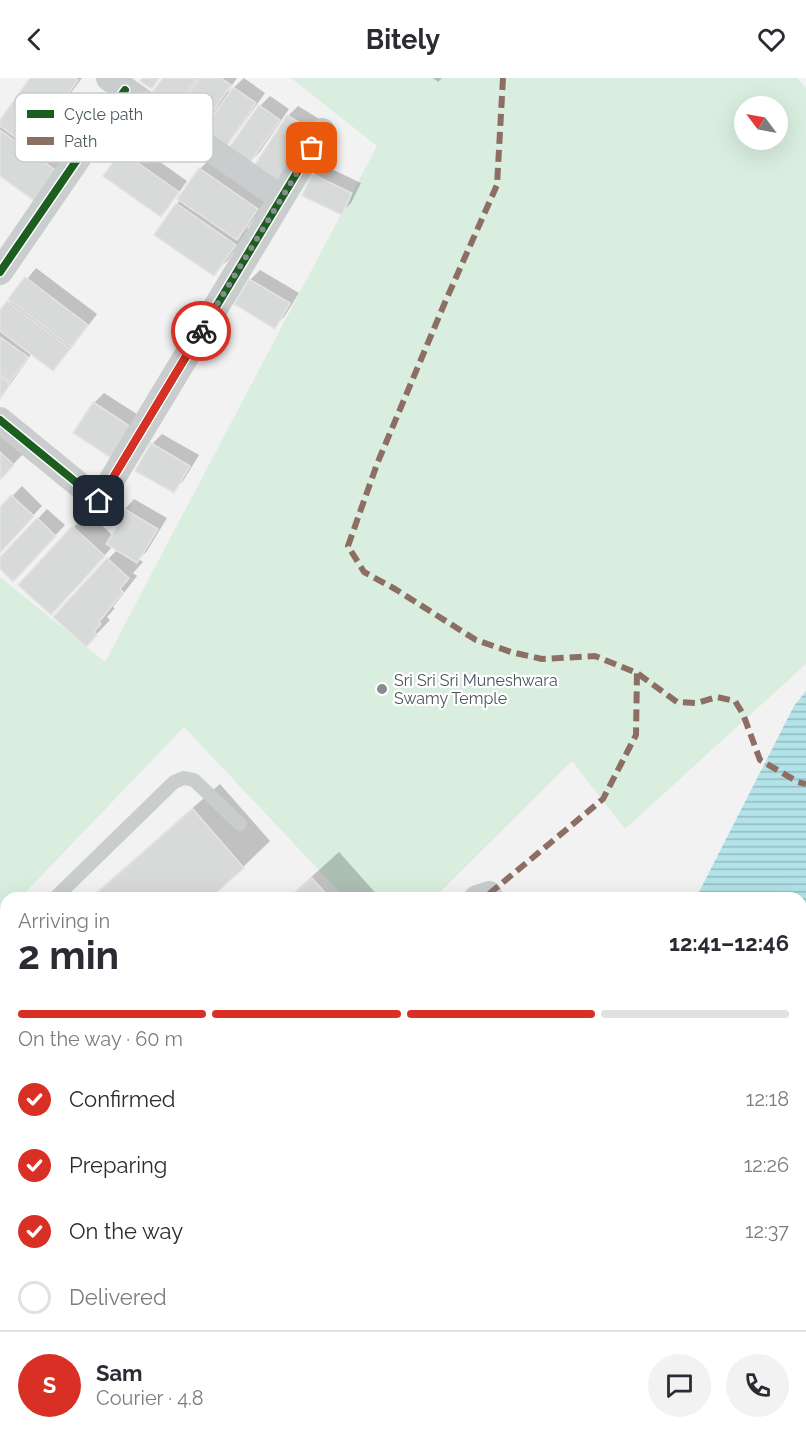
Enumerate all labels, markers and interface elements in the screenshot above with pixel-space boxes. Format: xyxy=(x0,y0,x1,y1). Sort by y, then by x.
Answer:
icon: back xyxy=(18,23,51,56)
icon: heart xyxy=(755,23,788,56)
text: Bitely xyxy=(366,24,440,55)
legend xyxy=(15,93,213,162)
north arrow xyxy=(734,96,788,150)
map controls xyxy=(734,96,788,150)
text: Cycle path xyxy=(64,105,143,124)
pin xyxy=(286,122,337,173)
icon: bag xyxy=(295,131,328,164)
text: Path xyxy=(64,132,97,151)
courier xyxy=(171,301,231,361)
icon: bike xyxy=(185,315,218,348)
pin xyxy=(73,475,124,526)
icon: home xyxy=(82,484,115,517)
place label: Sri Sri Sri Muneshwara Swamy Temple xyxy=(394,671,558,708)
marker: Sri Sri Sri Muneshwara Swamy Temple xyxy=(375,682,389,696)
text: Arriving in xyxy=(18,909,110,933)
text: 12:41–12:46 xyxy=(669,930,789,956)
text: 2 min xyxy=(18,932,119,978)
text: On the way · 60 m xyxy=(18,1027,183,1051)
icon: check xyxy=(18,1083,51,1116)
text: Confirmed xyxy=(69,1086,176,1112)
text: 12:18 xyxy=(746,1087,789,1111)
icon: check xyxy=(18,1149,51,1182)
text: Preparing xyxy=(69,1152,167,1178)
text: 12:26 xyxy=(744,1153,789,1177)
icon: check xyxy=(18,1215,51,1248)
text: On the way xyxy=(69,1218,183,1244)
text: 12:37 xyxy=(745,1219,789,1243)
text: Delivered xyxy=(69,1284,167,1310)
button: chat xyxy=(648,1354,711,1417)
button: phone xyxy=(726,1354,789,1417)
text: Sam xyxy=(96,1360,143,1386)
text: S xyxy=(43,1372,56,1398)
text: Courier · 4.8 xyxy=(96,1386,204,1410)

